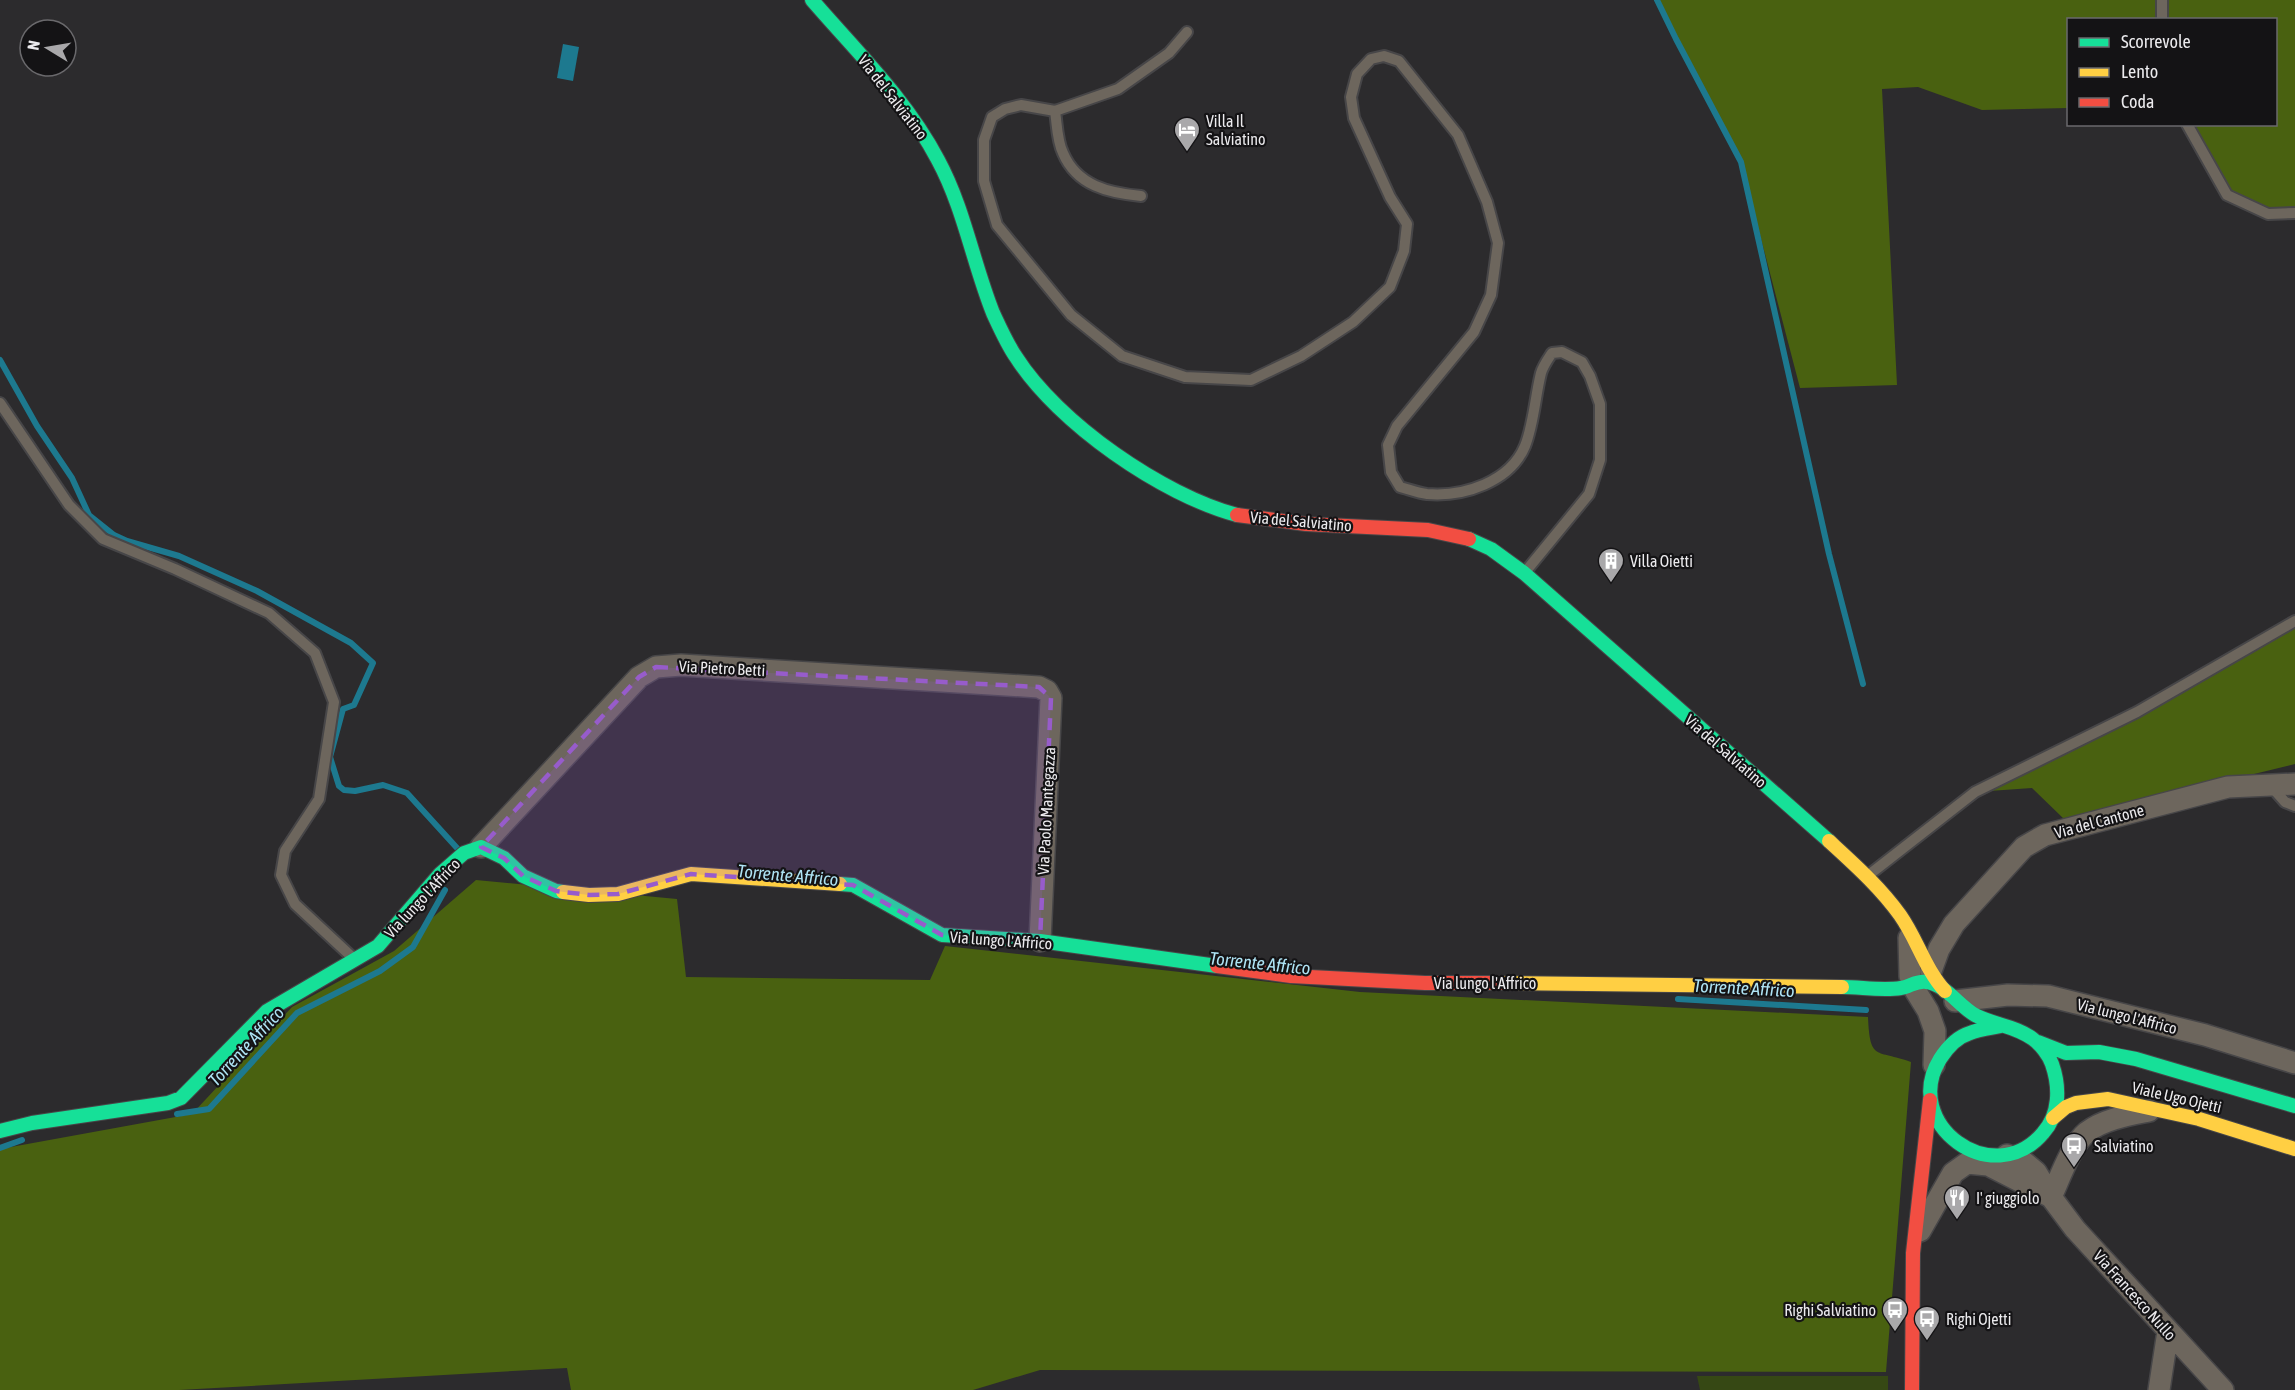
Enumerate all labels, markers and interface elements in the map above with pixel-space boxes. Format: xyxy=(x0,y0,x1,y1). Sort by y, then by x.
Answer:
north arrow xyxy=(18,18,78,78)
legend xyxy=(2067,18,2277,126)
text: Scorrevole xyxy=(2121,31,2191,52)
text: N xyxy=(24,39,43,51)
street label: Via del Salviatino xyxy=(855,51,931,143)
text: Lento xyxy=(2121,61,2158,82)
text: Coda xyxy=(2121,91,2154,112)
place label: Villa Il Salviatino xyxy=(1206,112,1266,148)
hotel icon: Villa Il Salviatino xyxy=(1172,115,1202,153)
street label: Via del Salviatino xyxy=(1249,508,1353,534)
building icon: Villa Oietti xyxy=(1596,546,1626,584)
place label: Villa Oietti xyxy=(1630,552,1693,570)
street label: Via Pietro Betti xyxy=(678,657,766,679)
street label: Via del Salviatino xyxy=(1682,711,1770,791)
street label: Via Paolo Mantegazza xyxy=(1034,747,1059,875)
street label: Via del Cantone xyxy=(2052,800,2146,842)
street label: Via lungo l'Affrico xyxy=(381,854,464,942)
water label: Torrente Affrico xyxy=(737,860,839,890)
street label: Via lungo l'Affrico xyxy=(949,927,1053,954)
water label: Torrente Affrico xyxy=(1209,947,1311,979)
street label: Via lungo l'Affrico xyxy=(1434,974,1536,993)
water label: Torrente Affrico xyxy=(1693,975,1795,1001)
street label: Via lungo l'Affrico xyxy=(2075,995,2179,1038)
water label: Torrente Affrico xyxy=(204,1002,288,1090)
street label: Viale Ugo Ojetti xyxy=(2130,1078,2224,1117)
bus stop icon: Salviatino xyxy=(2059,1131,2089,1169)
place label: Salviatino xyxy=(2094,1137,2154,1155)
restaurant icon: I' giuggiolo xyxy=(1942,1183,1972,1221)
place label: I' giuggiolo xyxy=(1976,1189,2039,1208)
street label: Via Francesco Nullo xyxy=(2090,1246,2180,1344)
bus stop icon: Righi Salviatino xyxy=(1880,1295,1910,1333)
place label: Righi Salviatino xyxy=(1784,1301,1876,1320)
bus stop icon: Righi Ojetti xyxy=(1912,1304,1942,1342)
place label: Righi Ojetti xyxy=(1946,1310,2011,1329)

